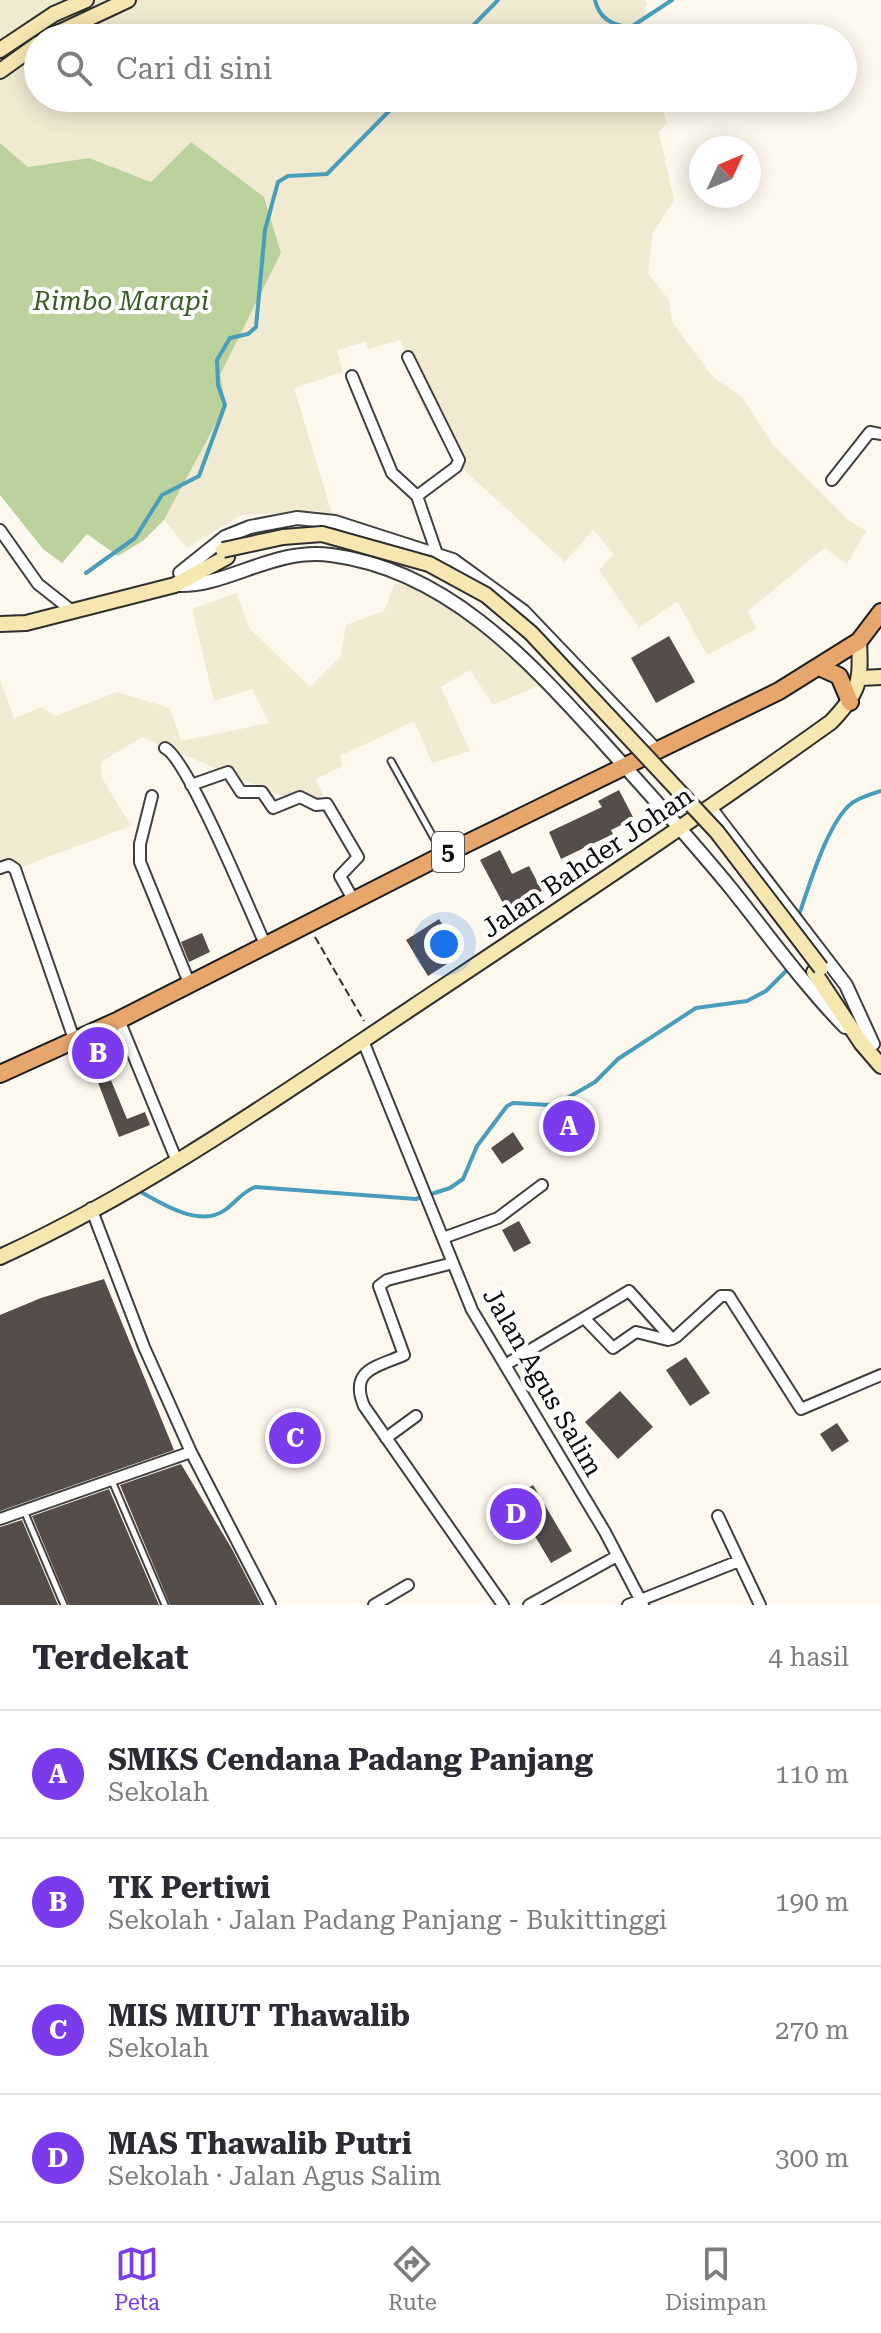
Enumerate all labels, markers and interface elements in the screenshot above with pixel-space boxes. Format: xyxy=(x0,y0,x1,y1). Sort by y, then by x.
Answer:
search box xyxy=(24,24,857,112)
icon: search xyxy=(52,46,96,90)
text: Cari di sini xyxy=(116,51,272,86)
north arrow xyxy=(689,136,761,208)
park label: Rimbo Marapi xyxy=(32,286,209,316)
street label: Jalan Bahder Johan xyxy=(476,780,698,944)
road number: 5 xyxy=(432,832,464,872)
your location xyxy=(424,924,464,964)
pin: B xyxy=(72,1023,124,1083)
pin: A xyxy=(543,1096,595,1156)
street label: Jalan Agus Salim xyxy=(477,1283,609,1482)
pin: C xyxy=(269,1408,321,1468)
pin: D xyxy=(490,1484,542,1544)
text: Terdekat xyxy=(32,1637,188,1677)
text: 4 hasil xyxy=(768,1642,849,1672)
text: SMKS Cendana Padang Panjang xyxy=(108,1742,593,1777)
text: A xyxy=(49,1759,67,1789)
text: 110 m xyxy=(775,1759,849,1789)
text: Sekolah xyxy=(108,1777,209,1807)
text: TK Pertiwi xyxy=(108,1870,270,1905)
text: B xyxy=(49,1887,67,1917)
text: 190 m xyxy=(775,1887,849,1917)
text: Sekolah · Jalan Padang Panjang - Bukittinggi xyxy=(108,1905,667,1935)
text: MIS MIUT Thawalib xyxy=(108,1998,410,2033)
text: C xyxy=(49,2015,67,2045)
text: 270 m xyxy=(775,2015,849,2045)
text: Sekolah xyxy=(108,2033,209,2063)
text: MAS Thawalib Putri xyxy=(108,2126,412,2161)
text: D xyxy=(48,2143,68,2173)
text: 300 m xyxy=(775,2143,849,2173)
text: Sekolah · Jalan Agus Salim xyxy=(108,2161,441,2191)
tab: Peta xyxy=(114,2242,160,2315)
tab: Rute xyxy=(388,2242,437,2315)
tab: Disimpan xyxy=(665,2242,767,2315)

